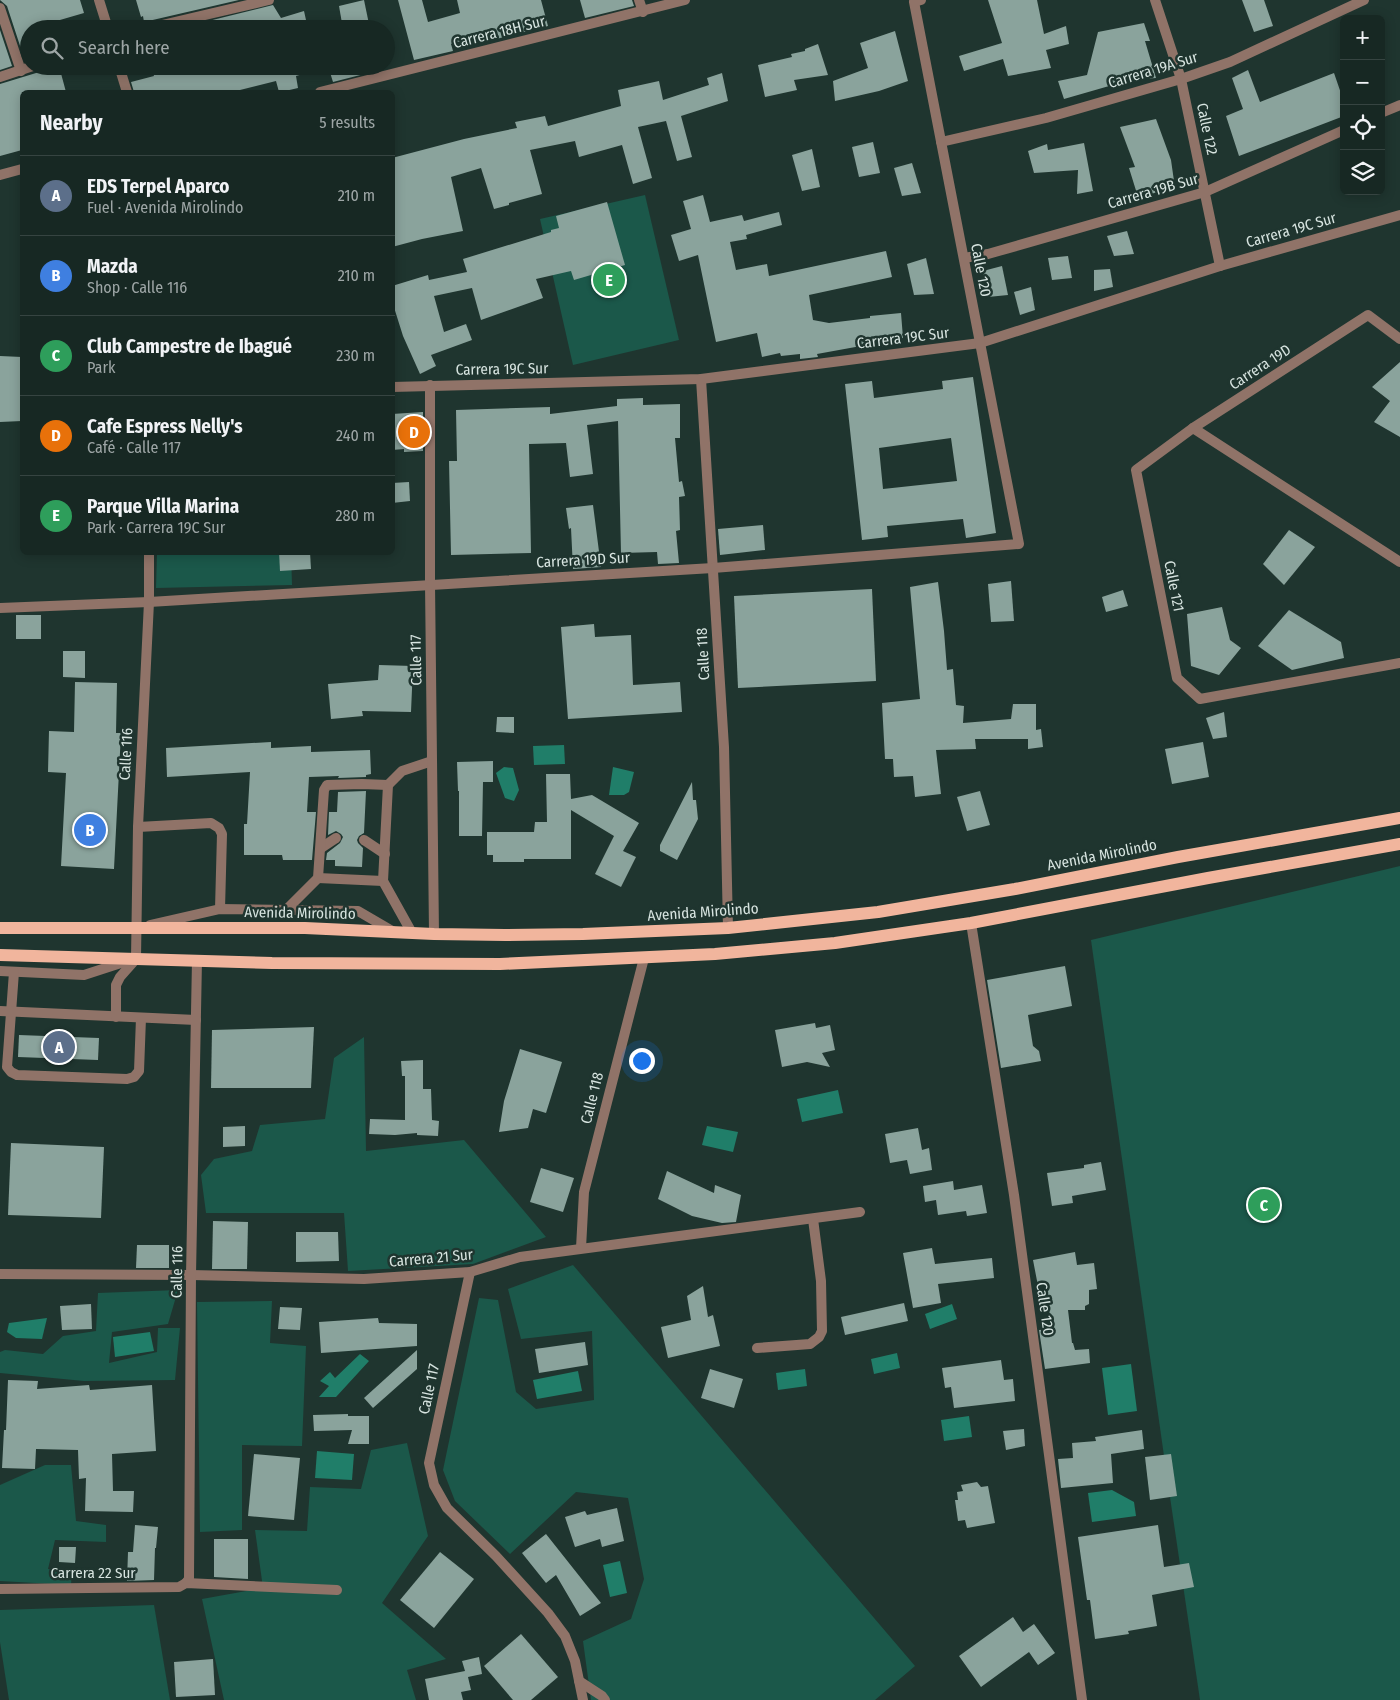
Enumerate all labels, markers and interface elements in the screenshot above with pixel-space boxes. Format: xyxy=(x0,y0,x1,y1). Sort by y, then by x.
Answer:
street label: Carrera 18H Sur xyxy=(451,12,548,52)
map controls xyxy=(1340,15,1385,195)
button: + xyxy=(1340,15,1385,60)
search box xyxy=(20,20,395,75)
icon: search xyxy=(38,34,66,62)
text: Search here xyxy=(78,36,170,59)
street label: Carrera 19A Sur xyxy=(1106,48,1201,92)
button: − xyxy=(1340,60,1385,105)
street label: Calle 122 xyxy=(1193,101,1221,157)
button: locate xyxy=(1340,105,1385,150)
text: Nearby xyxy=(40,110,102,136)
text: 5 results xyxy=(319,113,375,132)
button: layers xyxy=(1340,150,1385,195)
street label: Carrera 19B Sur xyxy=(1106,169,1201,213)
text: EDS Terpel Aparco xyxy=(87,175,229,198)
text: A xyxy=(52,186,60,205)
text: 210 m xyxy=(338,186,375,205)
text: Fuel · Avenida Mirolindo xyxy=(87,198,243,217)
street label: Carrera 19C Sur xyxy=(1244,208,1339,251)
street label: Calle 120 xyxy=(967,242,995,298)
text: Mazda xyxy=(87,255,138,278)
pin: E xyxy=(593,261,625,299)
text: B xyxy=(52,266,60,285)
text: 210 m xyxy=(338,266,375,285)
text: Shop · Calle 116 xyxy=(87,278,187,297)
street label: Carrera 19C Sur xyxy=(856,323,951,353)
text: Club Campestre de Ibagué xyxy=(87,335,292,358)
street label: Carrera 19D xyxy=(1226,340,1294,394)
text: C xyxy=(52,346,60,365)
text: 230 m xyxy=(336,346,375,365)
text: Park xyxy=(87,358,115,377)
street label: Carrera 19C Sur xyxy=(455,359,549,379)
pin: D xyxy=(398,413,430,451)
text: Cafe Espress Nelly's xyxy=(87,415,243,438)
text: D xyxy=(51,426,61,445)
text: 240 m xyxy=(336,426,375,445)
text: Café · Calle 117 xyxy=(87,438,181,457)
text: Parque Villa Marina xyxy=(87,495,239,518)
text: E xyxy=(52,506,60,525)
text: 280 m xyxy=(336,506,375,525)
text: Park · Carrera 19C Sur xyxy=(87,518,225,537)
street label: Carrera 19D Sur xyxy=(536,549,631,571)
street label: Calle 121 xyxy=(1160,559,1188,613)
street label: Calle 118 xyxy=(693,627,713,681)
street label: Calle 117 xyxy=(407,634,425,686)
street label: Calle 116 xyxy=(116,727,136,781)
pin: B xyxy=(74,811,106,849)
street label: Avenida Mirolindo xyxy=(1046,836,1158,874)
street label: Avenida Mirolindo xyxy=(647,899,759,925)
street label: Avenida Mirolindo xyxy=(244,903,356,923)
pin: A xyxy=(43,1028,75,1066)
your location xyxy=(629,1048,655,1074)
street label: Calle 118 xyxy=(577,1070,607,1126)
pin: C xyxy=(1248,1186,1280,1224)
street label: Carrera 21 Sur xyxy=(388,1245,474,1271)
street label: Calle 116 xyxy=(168,1246,186,1298)
street label: Calle 120 xyxy=(1032,1281,1058,1337)
street label: Calle 117 xyxy=(415,1362,443,1416)
street label: Carrera 22 Sur xyxy=(50,1564,136,1582)

